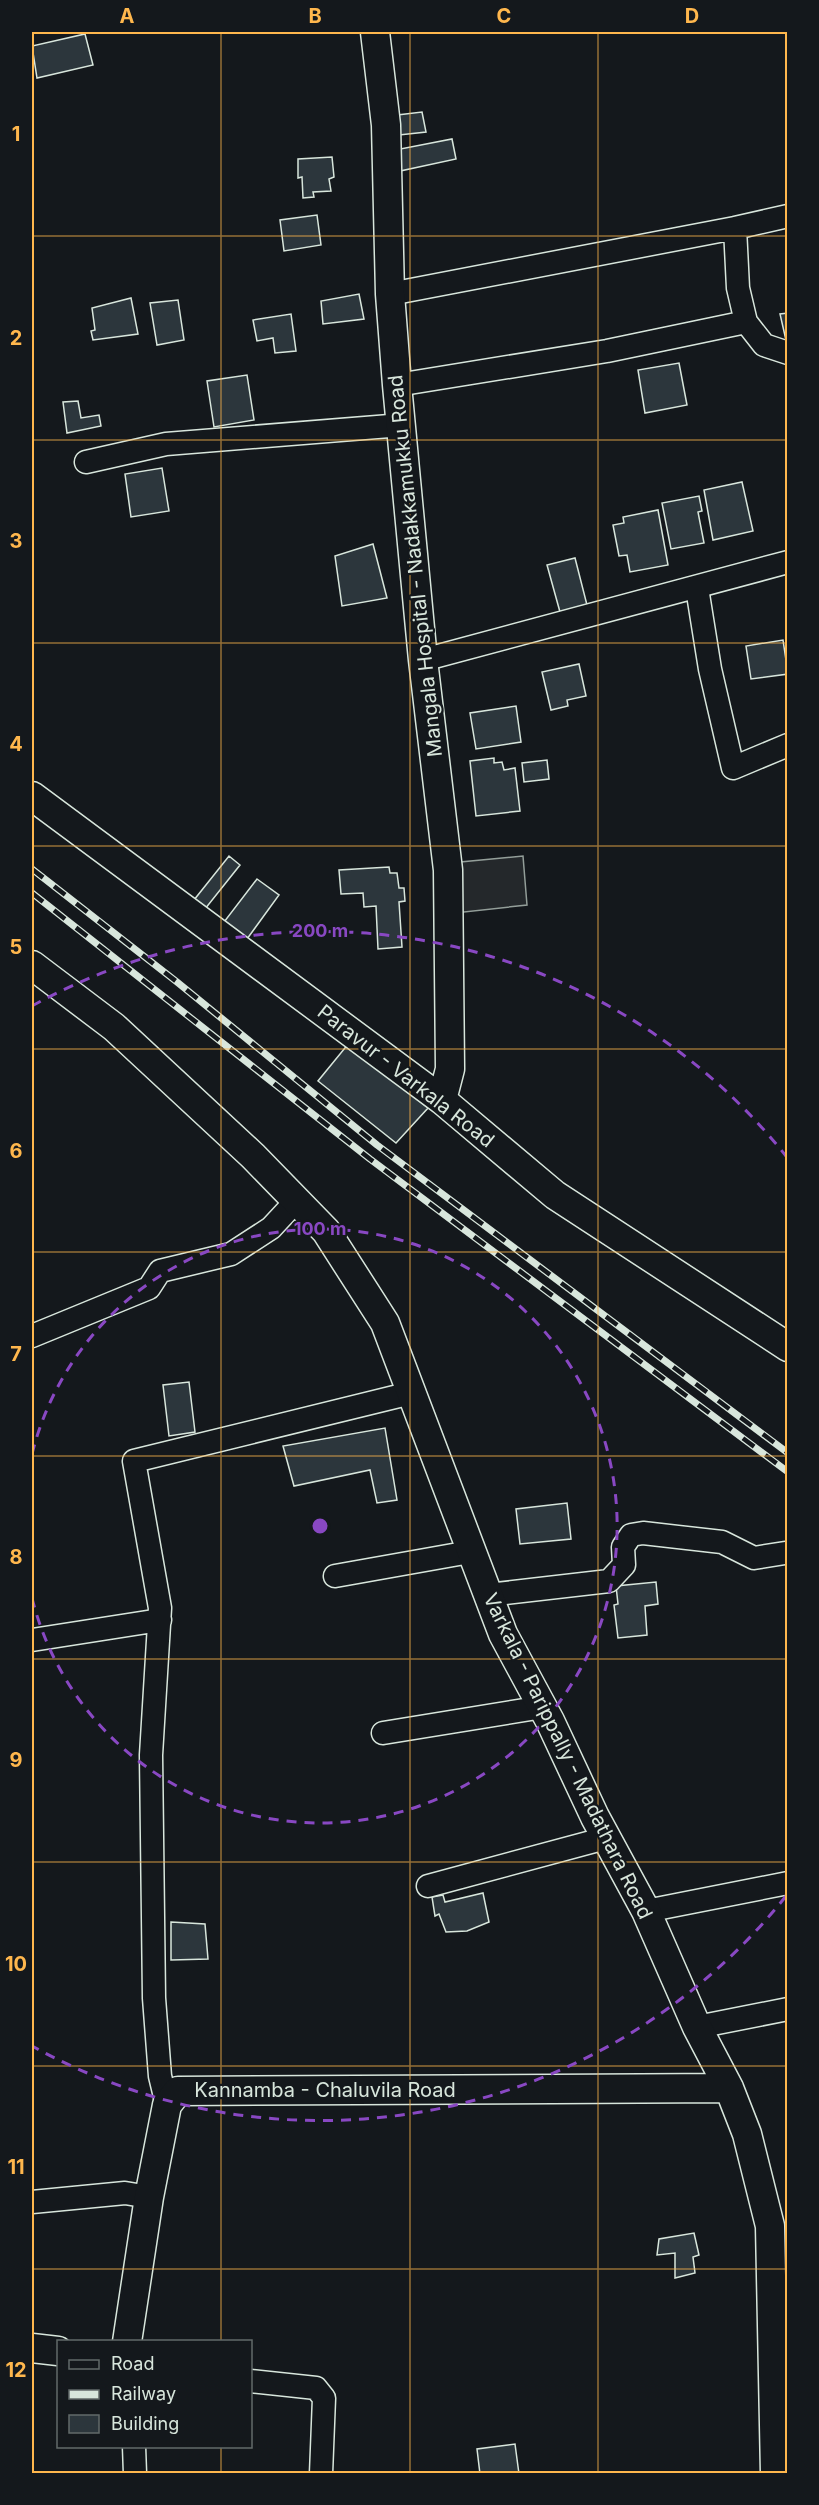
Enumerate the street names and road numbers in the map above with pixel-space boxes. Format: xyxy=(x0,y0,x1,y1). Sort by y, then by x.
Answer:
street label: Mangala Hospital - Nadakkamukku Road xyxy=(383,374,447,758)
street label: Paravur - Varkala Road xyxy=(313,1000,499,1152)
street label: Varkala - Parippally - Madathara Road xyxy=(478,1589,658,1923)
street label: Kannamba - Chaluvila Road xyxy=(194,2078,456,2102)

